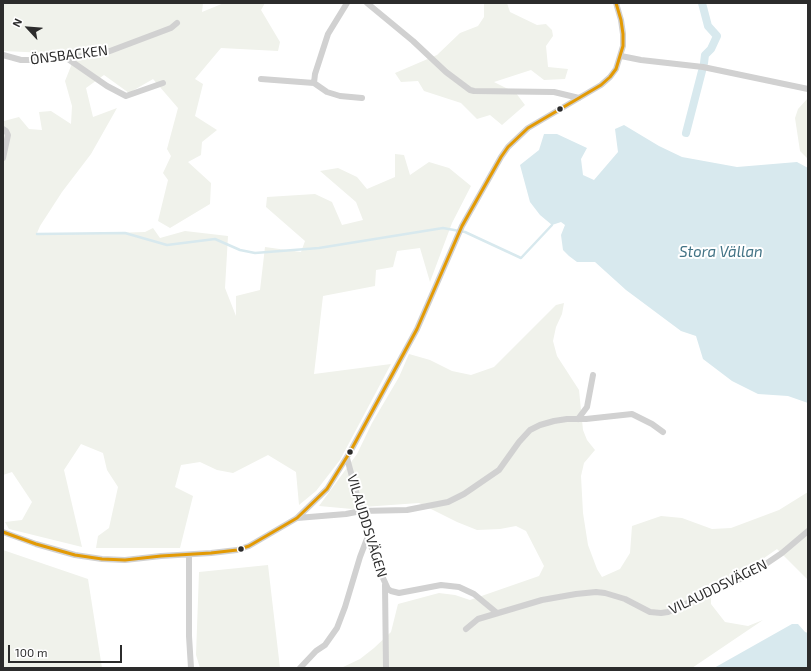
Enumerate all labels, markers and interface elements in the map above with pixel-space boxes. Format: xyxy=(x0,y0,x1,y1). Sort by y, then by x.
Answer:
north arrow xyxy=(8,8,48,48)
text: N xyxy=(9,16,24,29)
street label: ÖNSBACKEN xyxy=(29,42,109,68)
unlabelled marker xyxy=(555,104,565,114)
water label: Stora Vällan xyxy=(679,243,763,261)
unlabelled marker xyxy=(345,447,355,457)
street label: VILAUDDSVÄGEN xyxy=(343,472,391,580)
unlabelled marker xyxy=(236,544,246,554)
street label: VILAUDDSVÄGEN xyxy=(666,556,770,618)
scale bar xyxy=(10,637,124,663)
text: 100 m xyxy=(15,645,47,659)

